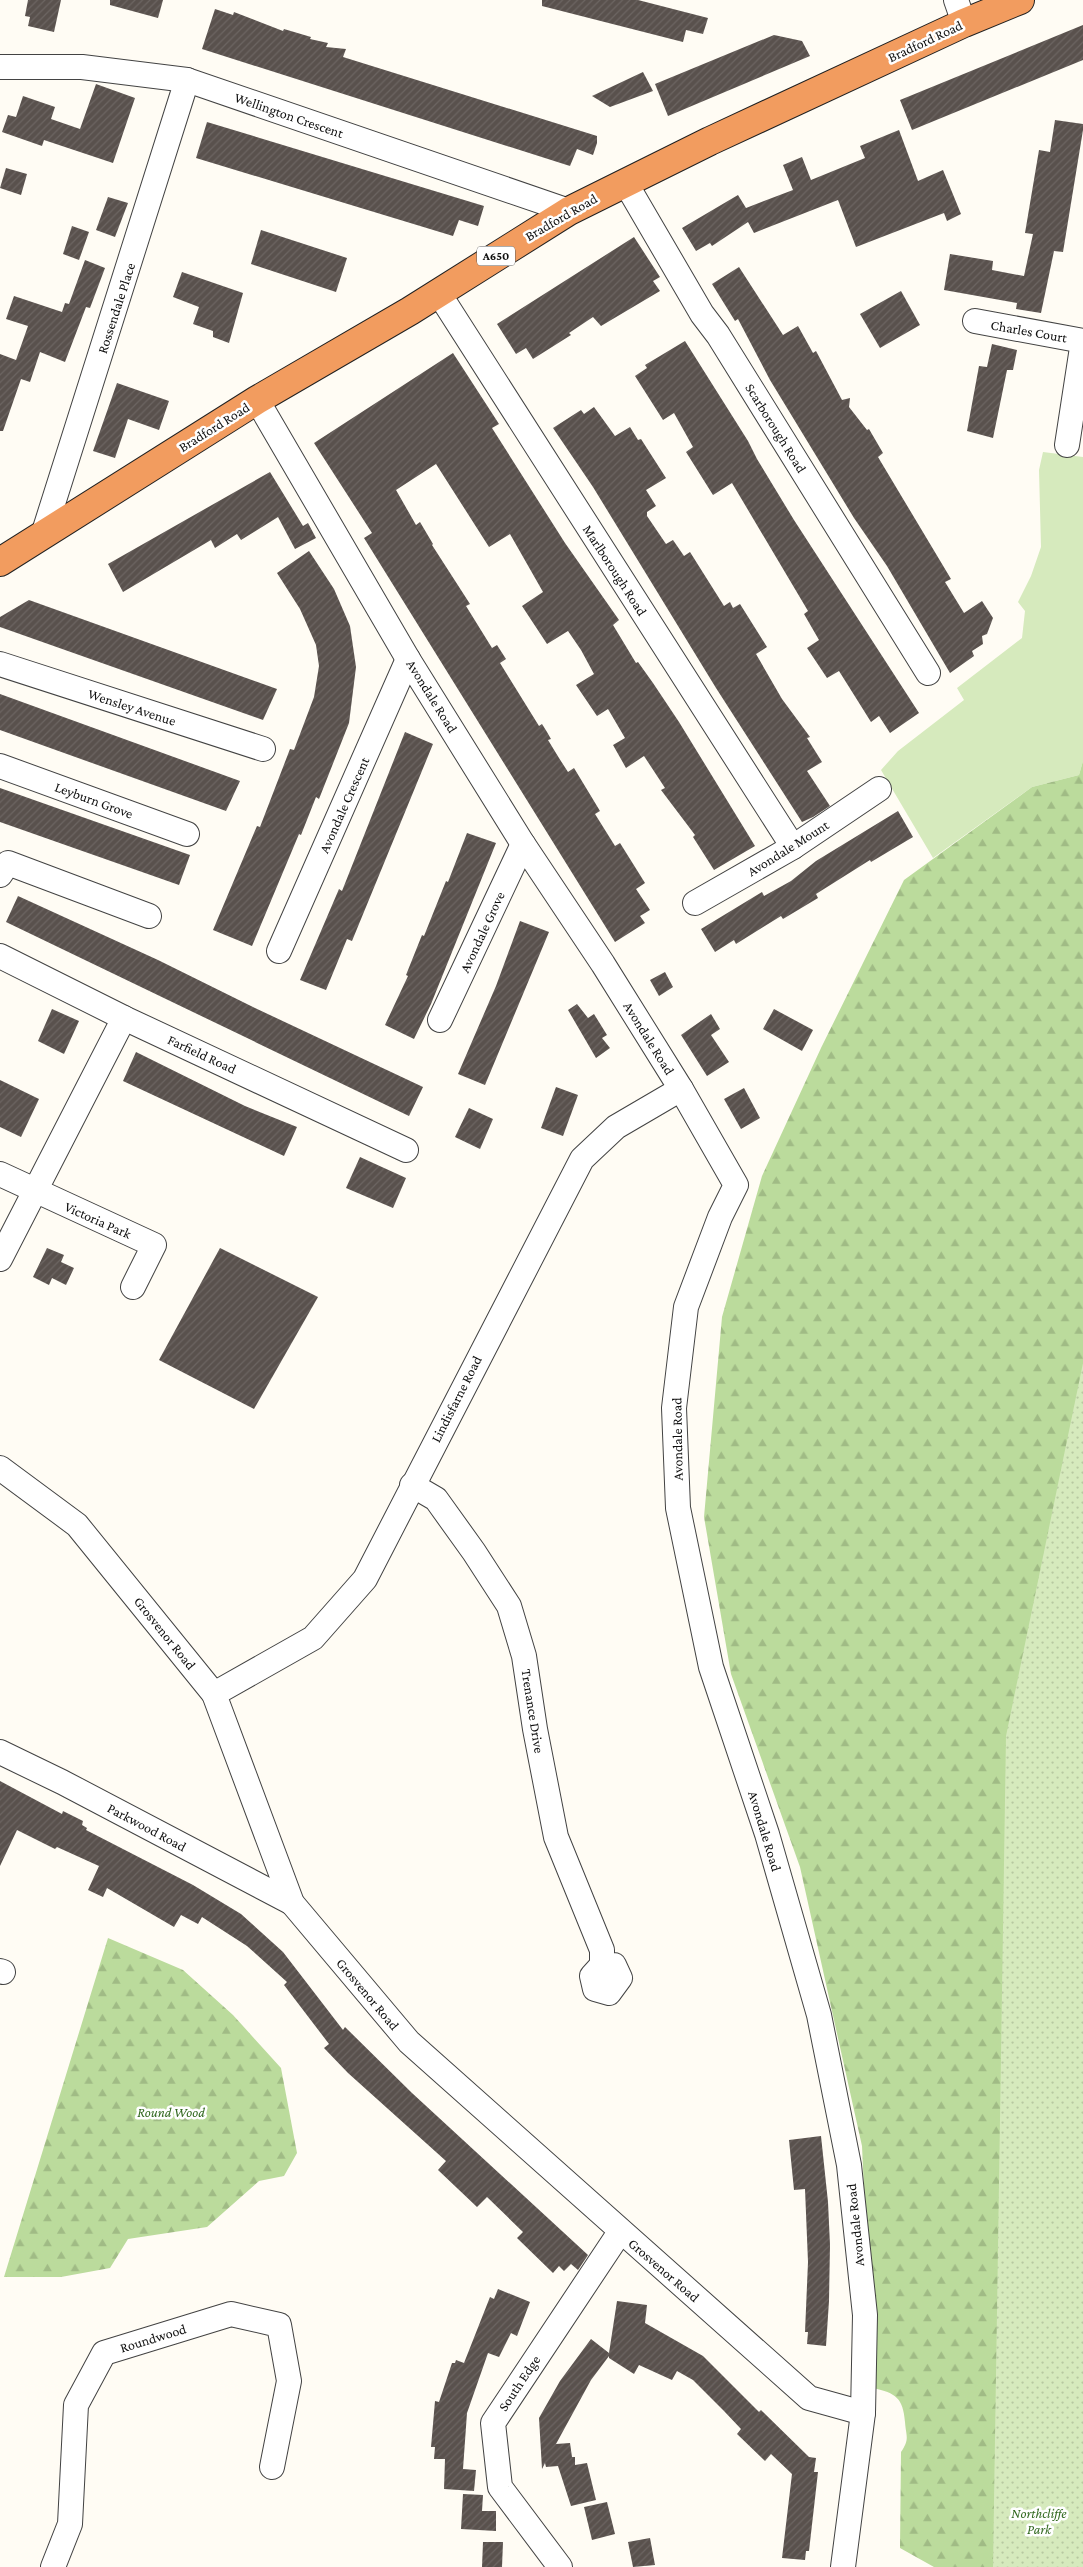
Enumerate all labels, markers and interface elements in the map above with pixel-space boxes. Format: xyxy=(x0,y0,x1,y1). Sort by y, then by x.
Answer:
street label: Bradford Road xyxy=(885,17,965,65)
street label: Wellington Crescent xyxy=(233,89,346,141)
street label: Bradford Road xyxy=(522,190,600,244)
road number: A650 xyxy=(477,247,515,266)
street label: Rossendale Place xyxy=(94,261,138,355)
street label: Charles Court xyxy=(990,316,1069,346)
street label: Scarborough Road xyxy=(742,380,810,476)
street label: Bradford Road xyxy=(176,399,253,455)
street label: Marlborough Road xyxy=(580,522,651,619)
street label: Avondale Road xyxy=(403,657,461,736)
street label: Wensley Avenue xyxy=(86,685,178,729)
street label: Avondale Crescent xyxy=(316,754,372,855)
street label: Leyburn Grove xyxy=(53,778,135,822)
street label: Avondale Mount xyxy=(744,816,832,879)
street label: Avondale Grove xyxy=(456,889,508,975)
street label: Avondale Road xyxy=(620,999,678,1078)
street label: Farfield Road xyxy=(165,1031,239,1077)
street label: Victoria Park xyxy=(62,1198,134,1242)
street label: Lindisfarne Road xyxy=(427,1352,485,1445)
street label: Avondale Road xyxy=(668,1397,686,1481)
street label: Grosvenor Road xyxy=(131,1593,200,1673)
street label: Trenance Drive xyxy=(518,1668,548,1754)
street label: Avondale Road xyxy=(745,1789,785,1874)
street label: Parkwood Road xyxy=(105,1799,190,1855)
street label: Grosvenor Road xyxy=(333,1955,403,2034)
park label: Round Wood xyxy=(137,2104,205,2120)
street label: Avondale Road xyxy=(843,2182,867,2267)
street label: Grosvenor Road xyxy=(625,2235,703,2306)
street label: Roundwood xyxy=(118,2320,189,2356)
street label: South Edge xyxy=(495,2352,543,2414)
park label: Northcliffe Park xyxy=(1011,2505,1067,2537)

